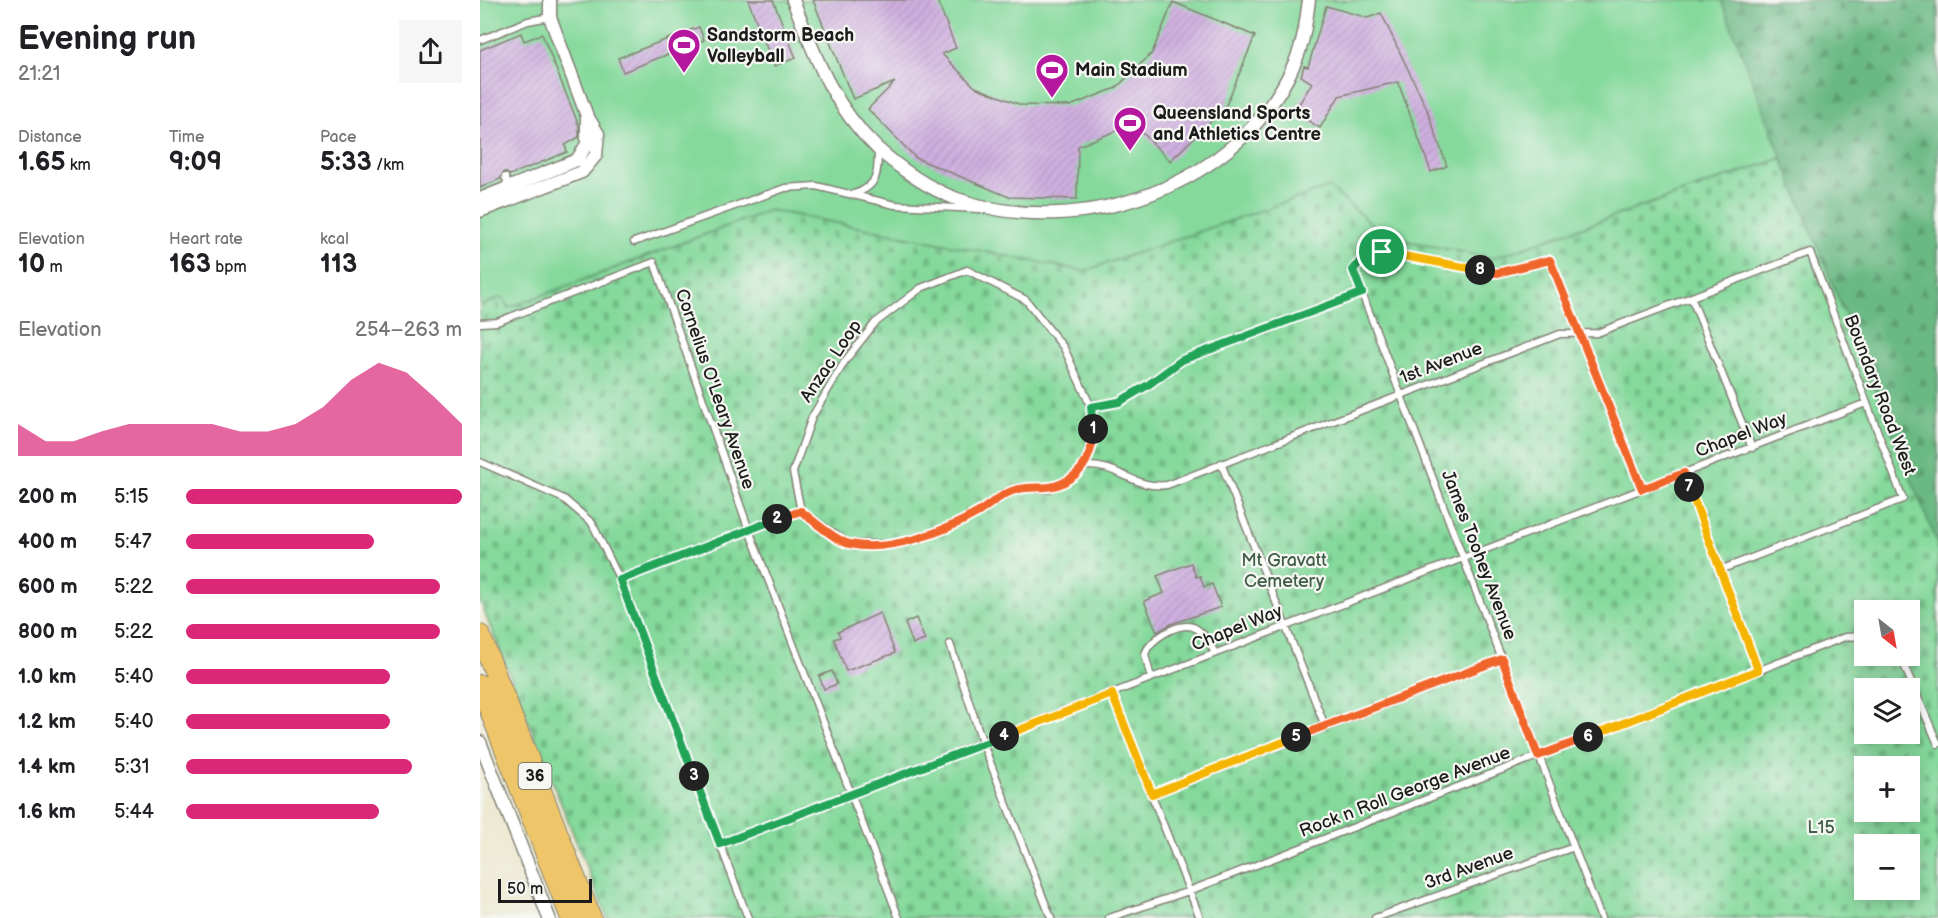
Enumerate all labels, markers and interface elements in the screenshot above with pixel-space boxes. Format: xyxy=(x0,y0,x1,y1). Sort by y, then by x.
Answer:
text: Evening run xyxy=(18,19,196,59)
button: share xyxy=(399,20,462,83)
place label: Sandstorm Beach Volleyball xyxy=(707,25,854,67)
sports icon: Sandstorm Beach Volleyball xyxy=(666,27,702,74)
sports icon: Main Stadium xyxy=(1034,52,1070,99)
place label: Main Stadium xyxy=(1075,60,1188,81)
text: 21:21 xyxy=(18,62,61,86)
place label: Queensland Sports and Athletics Centre xyxy=(1153,103,1321,145)
sports icon: Queensland Sports and Athletics Centre xyxy=(1112,105,1148,152)
text: Distance xyxy=(18,128,82,147)
text: Time xyxy=(169,128,204,147)
text: Pace xyxy=(320,128,356,147)
text: 1.65 xyxy=(18,147,65,178)
text: 9:09 xyxy=(169,147,222,178)
text: 5:33 xyxy=(320,147,372,178)
text: km xyxy=(65,156,91,175)
text: /km xyxy=(372,156,404,175)
pin xyxy=(1356,226,1407,277)
text: Elevation xyxy=(18,230,85,249)
text: Heart rate xyxy=(169,230,243,249)
text: kcal xyxy=(320,230,349,249)
icon: arrive xyxy=(1365,235,1398,268)
text: 10 xyxy=(18,249,45,280)
text: 163 xyxy=(169,249,211,280)
text: 113 xyxy=(320,249,357,280)
pin: 8 xyxy=(1465,255,1495,285)
text: m xyxy=(45,258,63,277)
text: bpm xyxy=(211,258,247,277)
text: 8 xyxy=(1475,260,1485,279)
street label: Cornelius O'Leary Avenue xyxy=(671,286,759,492)
street label: Boundary Road West xyxy=(1840,312,1921,479)
street label: Anzac Loop xyxy=(796,316,866,406)
text: Elevation xyxy=(18,318,101,342)
text: 254–263 m xyxy=(355,318,462,342)
street label: 1st Avenue xyxy=(1397,338,1486,388)
street label: Chapel Way xyxy=(1692,408,1790,462)
pin: 1 xyxy=(1078,414,1108,444)
text: 1 xyxy=(1090,419,1096,438)
street label: James Toohey Avenue xyxy=(1437,467,1521,643)
pin: 7 xyxy=(1674,472,1704,502)
text: 7 xyxy=(1685,477,1693,496)
text: 200 m xyxy=(18,485,77,509)
text: 5:15 xyxy=(114,485,149,509)
pin: 2 xyxy=(762,504,792,534)
text: 2 xyxy=(772,509,782,528)
text: 400 m xyxy=(18,530,77,554)
text: 5:47 xyxy=(114,530,152,554)
park label: Mt Gravatt Cemetery xyxy=(1241,550,1327,592)
text: 600 m xyxy=(18,575,78,599)
text: 5:22 xyxy=(114,575,153,599)
street label: Chapel Way xyxy=(1189,600,1286,656)
north arrow xyxy=(1854,600,1920,666)
map controls xyxy=(1854,600,1920,900)
text: 800 m xyxy=(18,620,77,644)
text: 5:22 xyxy=(114,620,153,644)
text: 1.0 km xyxy=(18,665,76,689)
text: 5:40 xyxy=(114,665,153,689)
button: layers xyxy=(1854,678,1920,744)
text: 1.2 km xyxy=(18,710,76,734)
text: 5:40 xyxy=(114,710,153,734)
pin: 4 xyxy=(989,721,1019,751)
pin: 5 xyxy=(1281,722,1311,752)
pin: 6 xyxy=(1573,722,1603,752)
text: 4 xyxy=(999,726,1009,745)
text: 5 xyxy=(1291,727,1301,746)
text: 6 xyxy=(1583,727,1593,746)
street label: Rock n Roll George Avenue xyxy=(1297,742,1514,842)
text: 1.4 km xyxy=(18,755,76,779)
text: 5:31 xyxy=(114,755,150,779)
button: + xyxy=(1854,756,1920,822)
pin: 3 xyxy=(679,761,709,791)
road number: 36 xyxy=(518,763,552,789)
text: 3 xyxy=(689,766,699,785)
text: 1.6 km xyxy=(18,800,76,824)
text: 5:44 xyxy=(114,800,154,824)
park label: L15 xyxy=(1807,817,1835,838)
button: − xyxy=(1854,834,1920,900)
street label: 3rd Avenue xyxy=(1422,842,1516,894)
scale bar xyxy=(498,876,592,904)
text: 50 m xyxy=(507,880,543,899)

